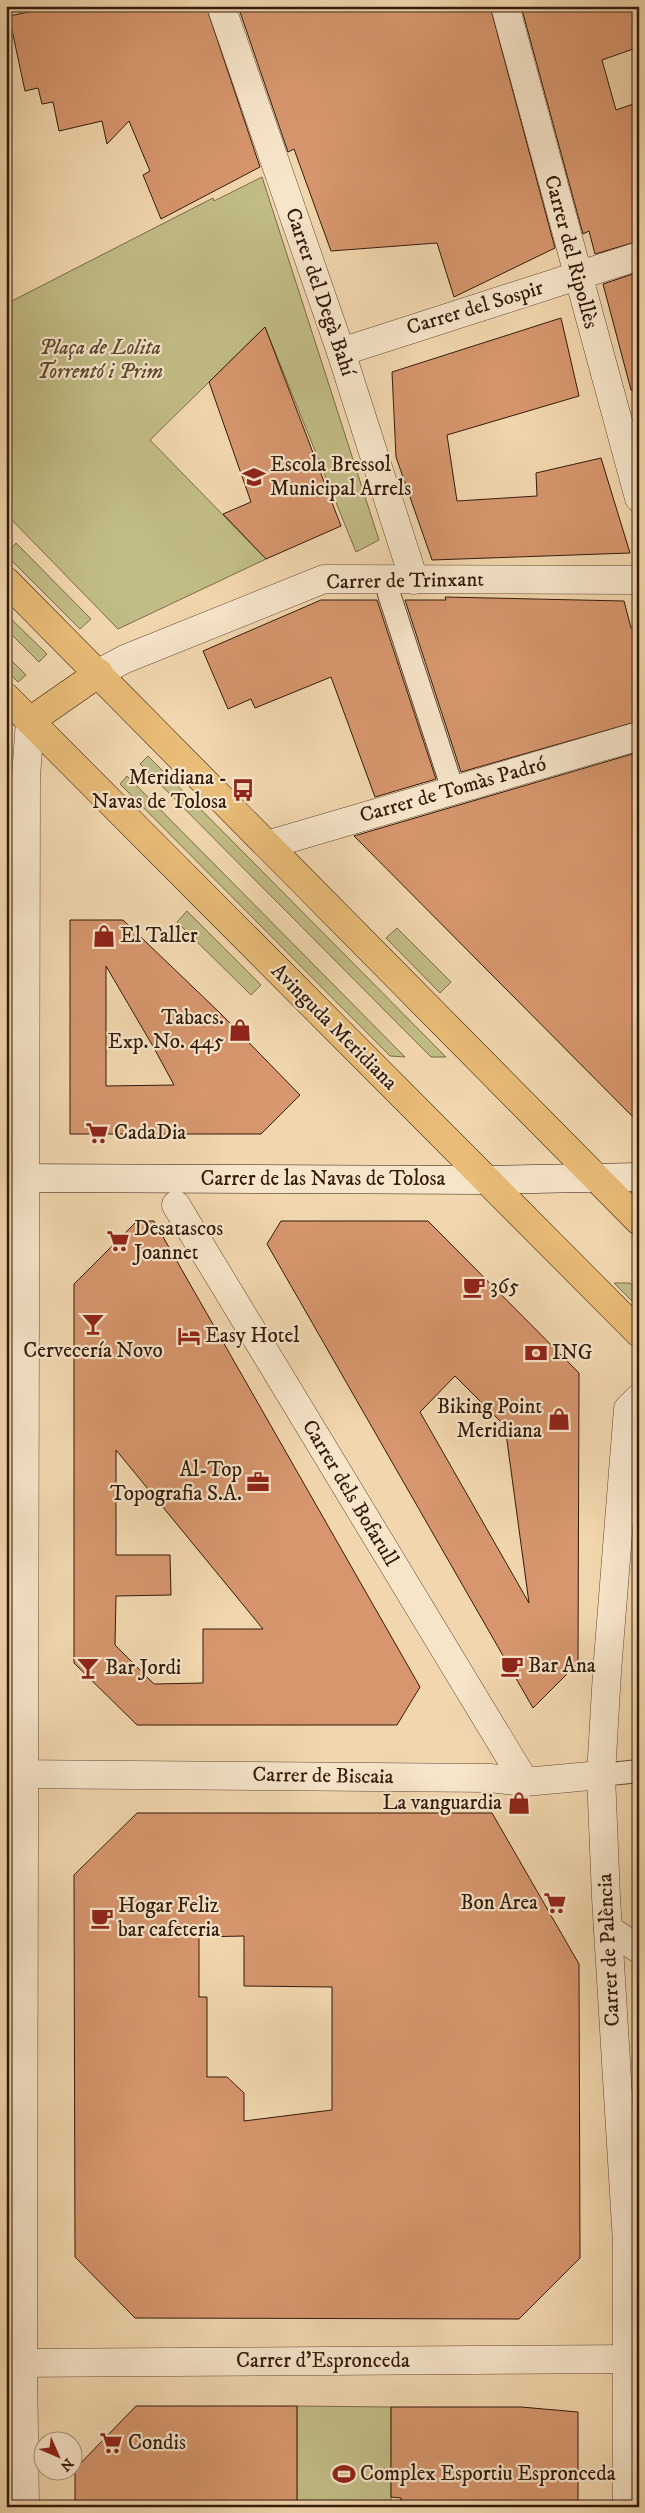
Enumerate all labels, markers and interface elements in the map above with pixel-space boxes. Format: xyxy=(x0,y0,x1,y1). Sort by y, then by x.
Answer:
street label: Carrer del Ripollès xyxy=(538,172,604,332)
street label: Carrer del Degà Bahí xyxy=(279,204,361,381)
street label: Carrer del Sospir xyxy=(404,275,547,341)
park label: Plaça de Lolita Torrentó i Prim xyxy=(37,335,163,385)
place label: Escola Bressol Municipal Arrels xyxy=(270,452,411,502)
school or university icon: Escola Bressol Municipal Arrels xyxy=(241,464,267,490)
street label: Carrer de Trinxant xyxy=(326,567,484,595)
street label: Carrer de Tomàs Padró xyxy=(357,751,549,829)
place label: Meridiana - Navas de Tolosa xyxy=(92,765,227,815)
bus stop icon: Meridiana - Navas de Tolosa xyxy=(230,777,256,803)
shop icon: El Taller xyxy=(91,923,117,949)
place label: El Taller xyxy=(120,923,198,949)
street label: Avinguda Meridiana xyxy=(265,958,403,1096)
place label: Tabacs. Exp. No. 445 xyxy=(108,1005,224,1055)
shop icon: Tabacs. Exp. No. 445 xyxy=(227,1017,253,1043)
supermarket icon: CadaDia xyxy=(84,1120,110,1146)
place label: CadaDia xyxy=(114,1120,186,1146)
street label: Carrer de las Navas de Tolosa xyxy=(200,1166,446,1192)
place label: Desatascos Joannet xyxy=(132,1216,223,1266)
supermarket icon: Desatascos Joannet xyxy=(105,1228,131,1254)
cafe icon: 365 xyxy=(461,1274,487,1300)
place label: 365 xyxy=(490,1274,519,1300)
bar icon: Cervecería Novo xyxy=(80,1311,106,1337)
hotel icon: Easy Hotel xyxy=(176,1323,202,1349)
place label: Easy Hotel xyxy=(205,1323,300,1349)
place label: Cervecería Novo xyxy=(23,1338,163,1364)
bank icon: ING xyxy=(523,1340,549,1366)
place label: ING xyxy=(552,1340,593,1366)
place label: Biking Point Meridiana xyxy=(437,1394,542,1444)
shop icon: Biking Point Meridiana xyxy=(546,1406,572,1432)
street label: Carrer dels Bofarull xyxy=(296,1415,404,1571)
place label: Al-Top Topografia S.A. xyxy=(110,1457,242,1507)
office icon: Al-Top Topografia S.A. xyxy=(245,1469,271,1495)
cafe icon: Bar Ana xyxy=(499,1653,525,1679)
place label: Bar Ana xyxy=(528,1653,596,1679)
bar icon: Bar Jordi xyxy=(75,1655,101,1681)
place label: Bar Jordi xyxy=(105,1655,181,1681)
street label: Carrer de Biscaia xyxy=(252,1762,394,1790)
place label: La vanguardia xyxy=(382,1790,502,1816)
shop icon: La vanguardia xyxy=(506,1790,532,1816)
street label: Carrer de Palència xyxy=(592,1873,626,2027)
place label: Bon Area xyxy=(460,1890,538,1916)
supermarket icon: Bon Area xyxy=(542,1890,568,1916)
place label: Hogar Feliz bar cafeteria xyxy=(118,1893,220,1943)
cafe icon: Hogar Feliz bar cafeteria xyxy=(89,1905,115,1931)
street label: Carrer d'Espronceda xyxy=(236,2348,410,2374)
north arrow xyxy=(32,2430,82,2480)
supermarket icon: Condis xyxy=(98,2430,124,2456)
place label: Condis xyxy=(128,2430,186,2456)
text: N xyxy=(56,2454,77,2475)
sports icon: Complex Esportiu Espronceda xyxy=(331,2461,357,2487)
place label: Complex Esportiu Espronceda xyxy=(360,2461,616,2487)

